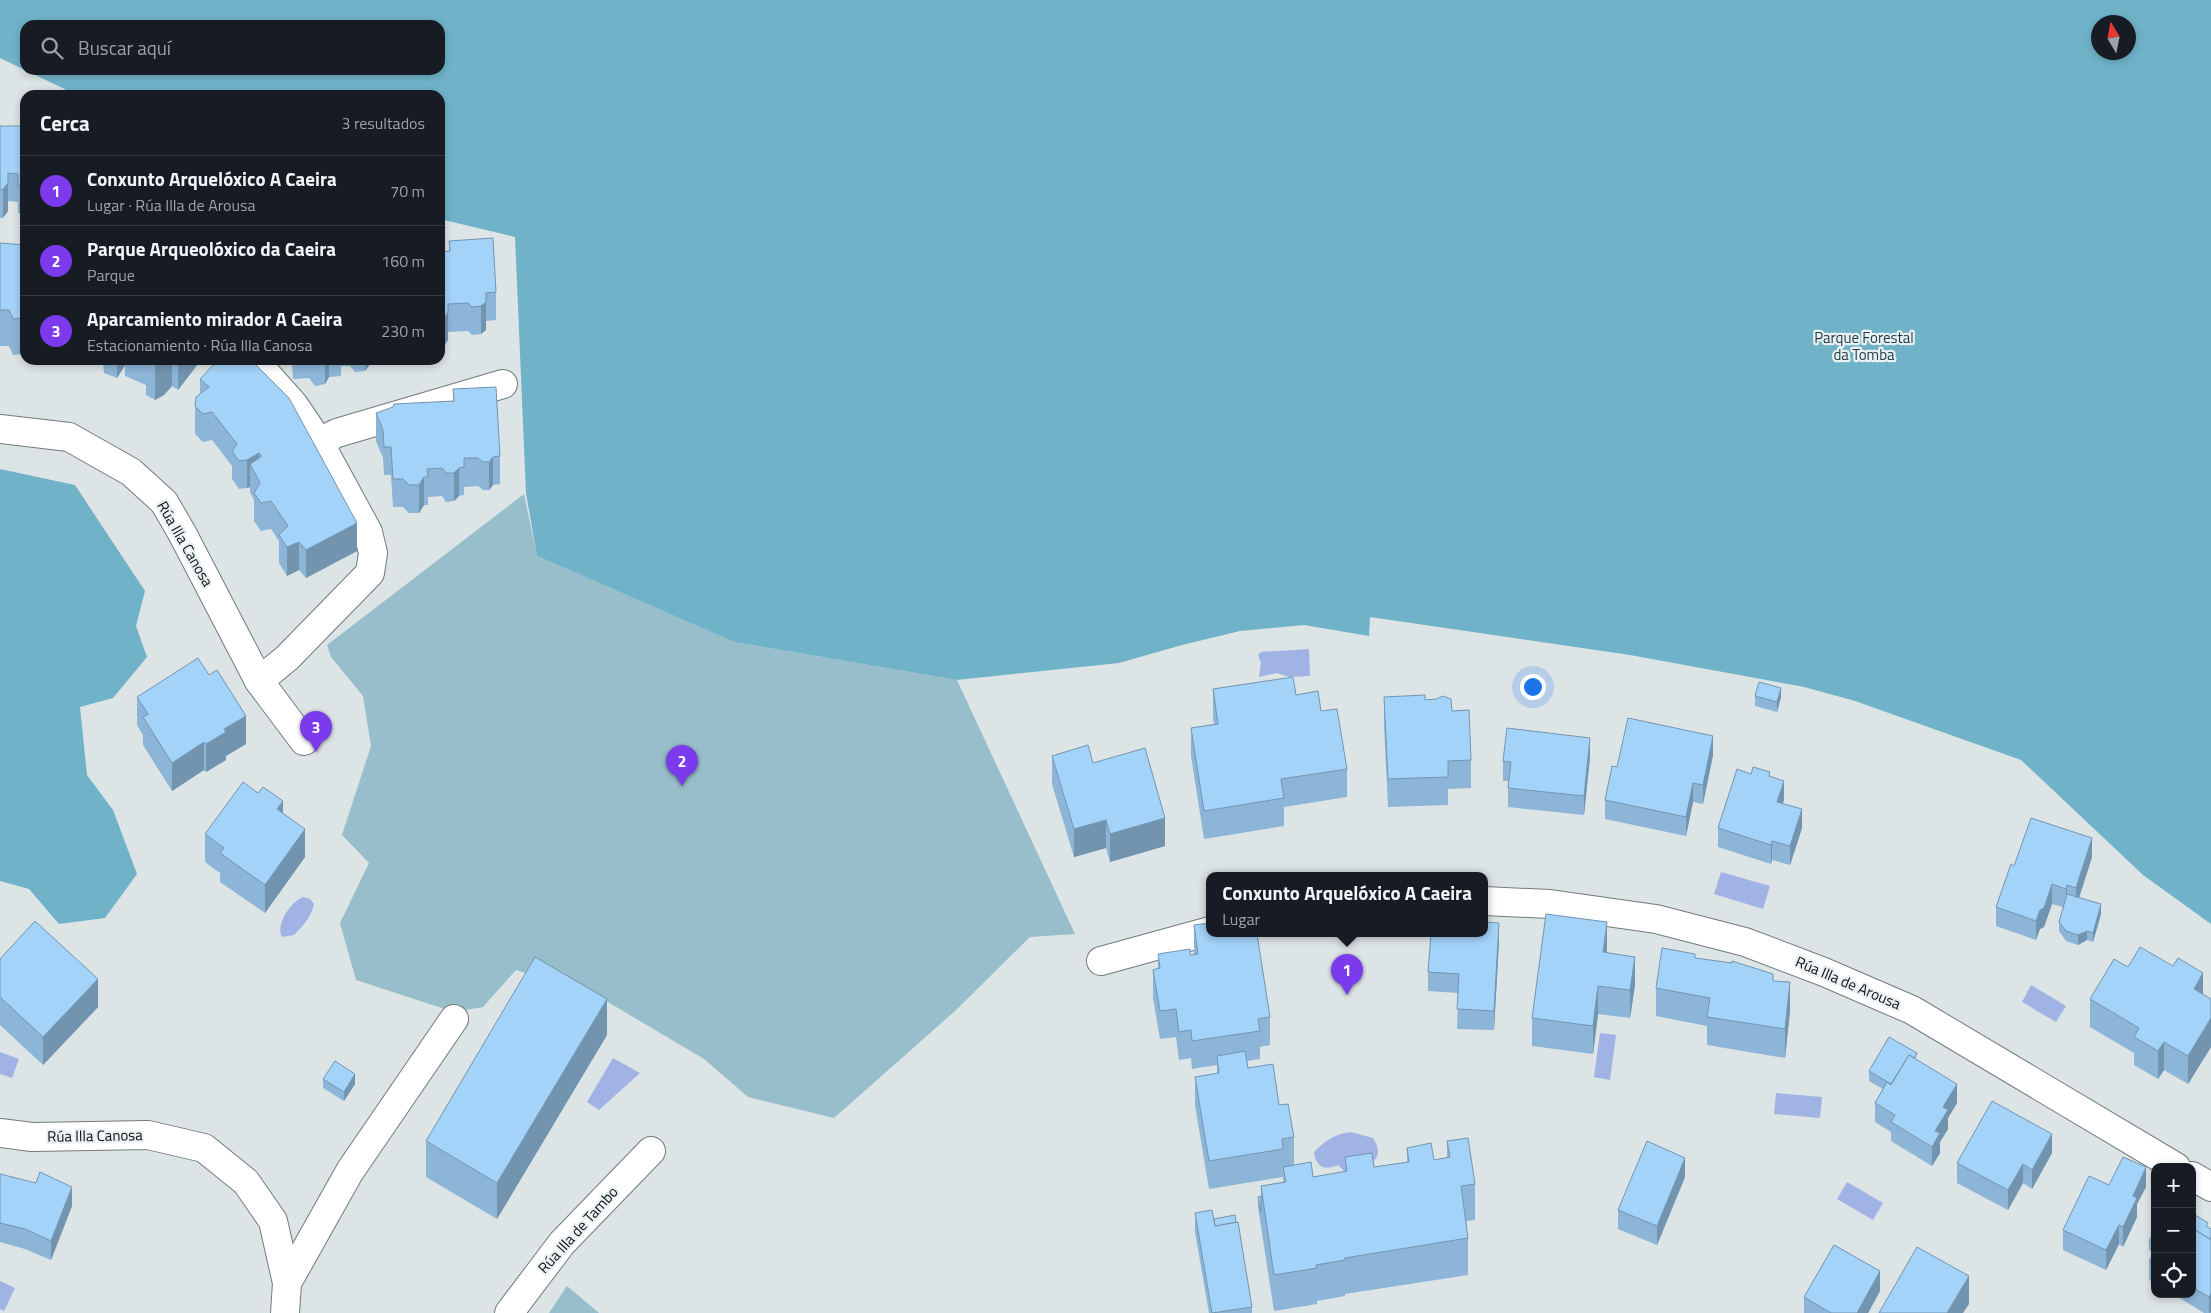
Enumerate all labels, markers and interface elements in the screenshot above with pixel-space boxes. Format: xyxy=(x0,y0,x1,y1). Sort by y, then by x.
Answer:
north arrow xyxy=(2091,15,2136,60)
search box xyxy=(20,20,445,75)
text: Buscar aquí xyxy=(78,33,171,62)
icon: search xyxy=(38,34,66,62)
text: Cerca xyxy=(40,107,90,139)
text: 3 resultados xyxy=(341,111,425,135)
text: Conxunto Arquelóxico A Caeira xyxy=(87,164,337,193)
text: 1 xyxy=(52,179,60,203)
text: 70 m xyxy=(390,179,425,203)
text: Lugar · Rúa Illa de Arousa xyxy=(87,193,255,217)
text: Parque Arqueolóxico da Caeira xyxy=(87,234,336,263)
text: 2 xyxy=(52,249,60,273)
text: 160 m xyxy=(381,249,425,273)
text: Parque xyxy=(87,263,135,287)
text: Aparcamiento mirador A Caeira xyxy=(87,304,342,333)
text: 3 xyxy=(52,319,60,343)
text: 230 m xyxy=(381,319,425,343)
park label: Parque Forestal da Tomba xyxy=(1814,326,1914,366)
text: Estacionamiento · Rúa Illa Canosa xyxy=(87,333,312,357)
street label: Rúa Illa Canosa xyxy=(152,497,220,591)
your location xyxy=(1520,674,1546,700)
pin: 3 xyxy=(300,711,332,752)
pin: 2 xyxy=(666,745,698,786)
popup xyxy=(1206,872,1488,937)
text: Conxunto Arquelóxico A Caeira xyxy=(1222,878,1472,907)
text: Lugar xyxy=(1222,907,1260,931)
street label: Rúa Illa de Arousa xyxy=(1792,950,1905,1015)
pin: 1 xyxy=(1331,954,1363,995)
street label: Rúa Illa Canosa xyxy=(47,1123,143,1148)
map controls xyxy=(2151,1163,2196,1298)
button: + xyxy=(2151,1163,2196,1208)
street label: Rúa Illa de Tambo xyxy=(532,1181,623,1278)
button: − xyxy=(2151,1208,2196,1253)
button: locate xyxy=(2151,1253,2196,1298)

